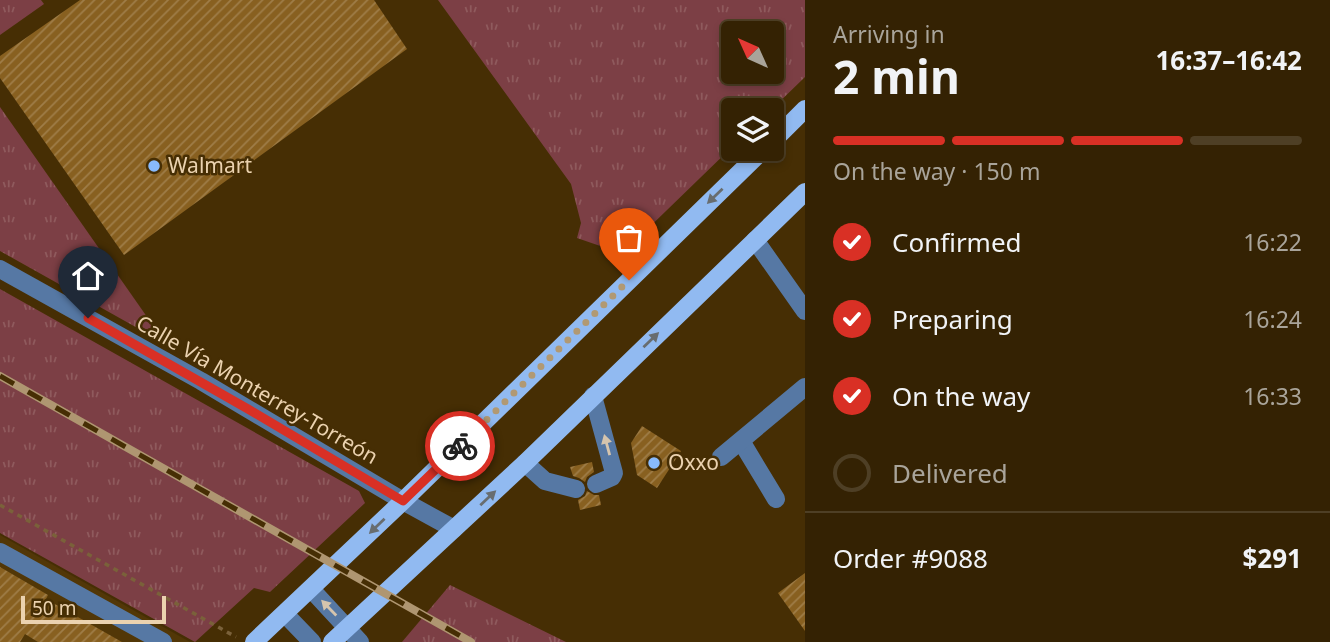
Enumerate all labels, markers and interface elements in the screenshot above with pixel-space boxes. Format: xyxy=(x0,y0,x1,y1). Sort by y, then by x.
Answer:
text: Arriving in xyxy=(833,18,945,50)
north arrow xyxy=(721,21,784,84)
map controls xyxy=(721,21,784,161)
text: 16:37–16:42 xyxy=(1155,42,1302,78)
text: 2 min xyxy=(833,45,960,107)
button: layers xyxy=(721,98,784,161)
place label: Walmart xyxy=(168,151,252,179)
text: On the way · 150 m xyxy=(833,155,1040,187)
marker: Walmart xyxy=(146,158,162,174)
one-way arrow xyxy=(707,188,724,205)
pin xyxy=(599,208,659,280)
icon: bag xyxy=(610,219,648,257)
icon: check xyxy=(833,223,871,261)
text: Confirmed xyxy=(892,224,1022,260)
text: 16:22 xyxy=(1243,226,1302,258)
pin xyxy=(58,246,118,318)
icon: home xyxy=(69,257,107,295)
icon: check xyxy=(833,300,871,338)
text: Preparing xyxy=(892,301,1013,337)
text: 16:24 xyxy=(1243,303,1302,335)
street label: Calle Vía Monterrey-Torreón xyxy=(131,308,384,470)
one-way arrow xyxy=(643,331,660,348)
icon: check xyxy=(833,377,871,415)
text: On the way xyxy=(892,378,1030,414)
text: 16:33 xyxy=(1243,380,1302,412)
courier xyxy=(425,411,495,481)
icon: bike xyxy=(441,427,479,465)
one-way arrow xyxy=(601,434,612,456)
place label: Oxxo xyxy=(668,448,719,476)
marker: Oxxo xyxy=(646,455,662,471)
text: Delivered xyxy=(892,455,1008,491)
one-way arrow xyxy=(479,490,496,506)
one-way arrow xyxy=(369,517,386,533)
text: Order #9088 xyxy=(833,540,988,576)
text: $291 xyxy=(1243,540,1302,576)
scale bar xyxy=(21,593,166,625)
text: 50 m xyxy=(32,595,76,621)
one-way arrow xyxy=(321,600,338,617)

